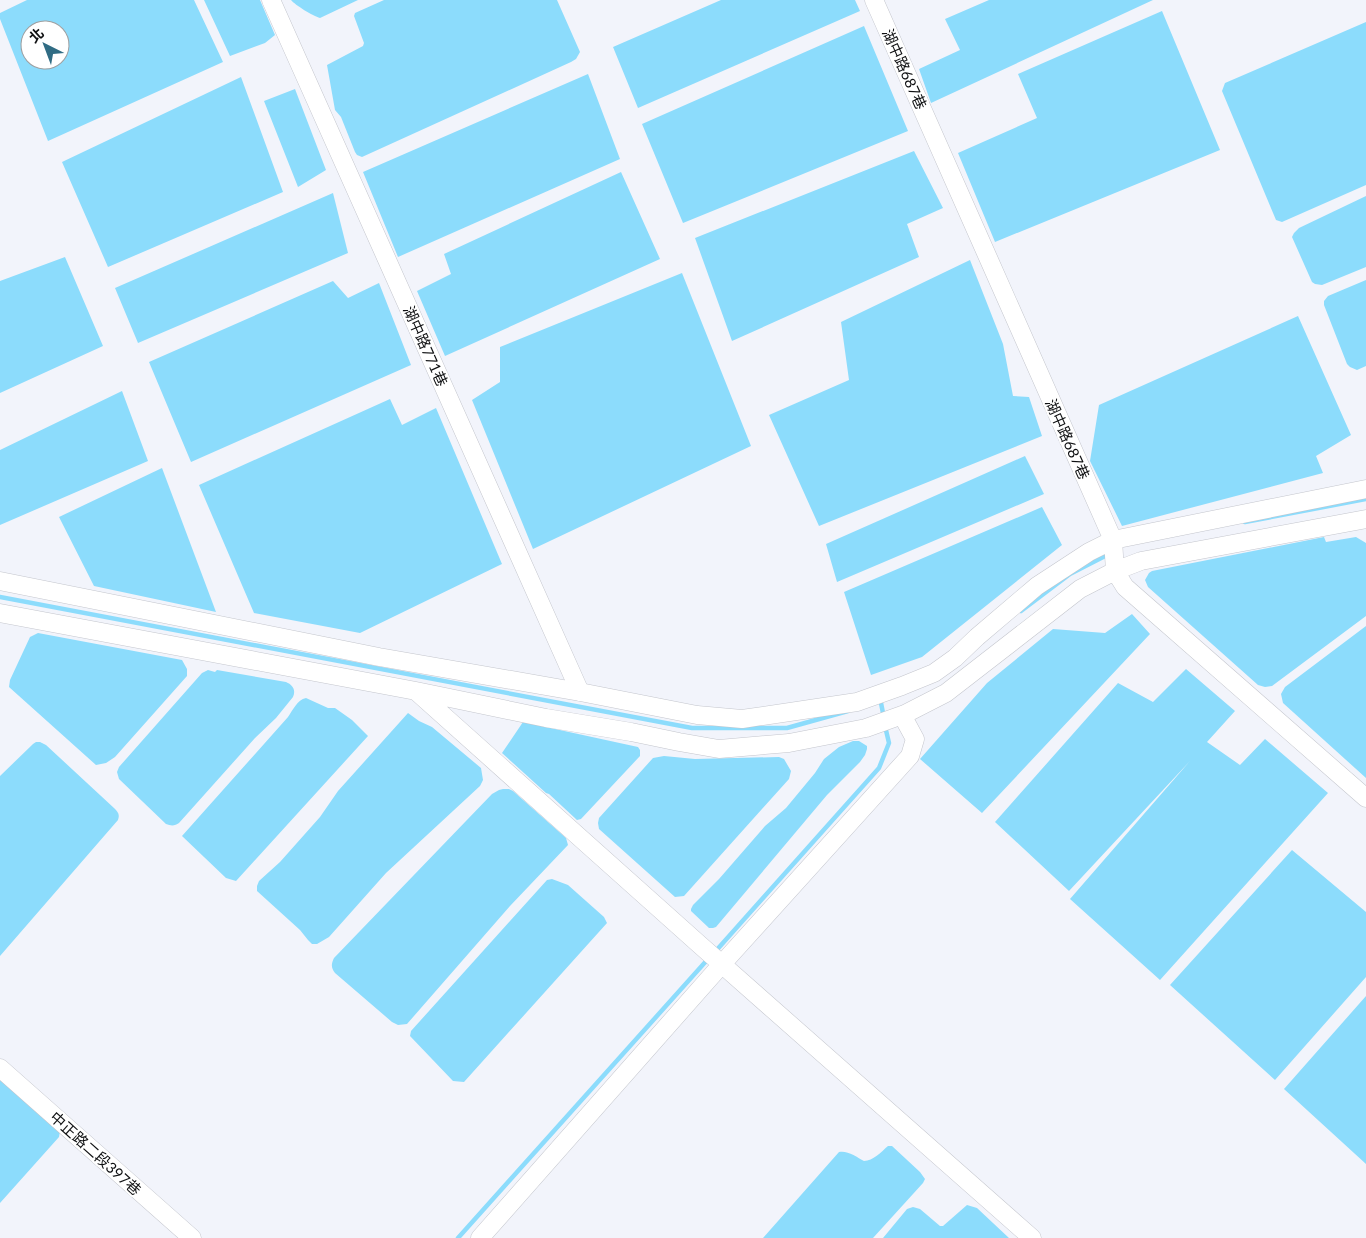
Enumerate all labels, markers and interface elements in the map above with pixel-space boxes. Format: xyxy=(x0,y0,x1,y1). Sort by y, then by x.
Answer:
north arrow xyxy=(20,20,70,70)
text: 北 xyxy=(25,24,47,46)
street label: 湖中路687巷 xyxy=(879,26,931,112)
street label: 湖中路771巷 xyxy=(400,303,452,389)
street label: 湖中路687巷 xyxy=(1042,396,1094,482)
street label: 中正路二段397巷 xyxy=(47,1107,145,1199)

